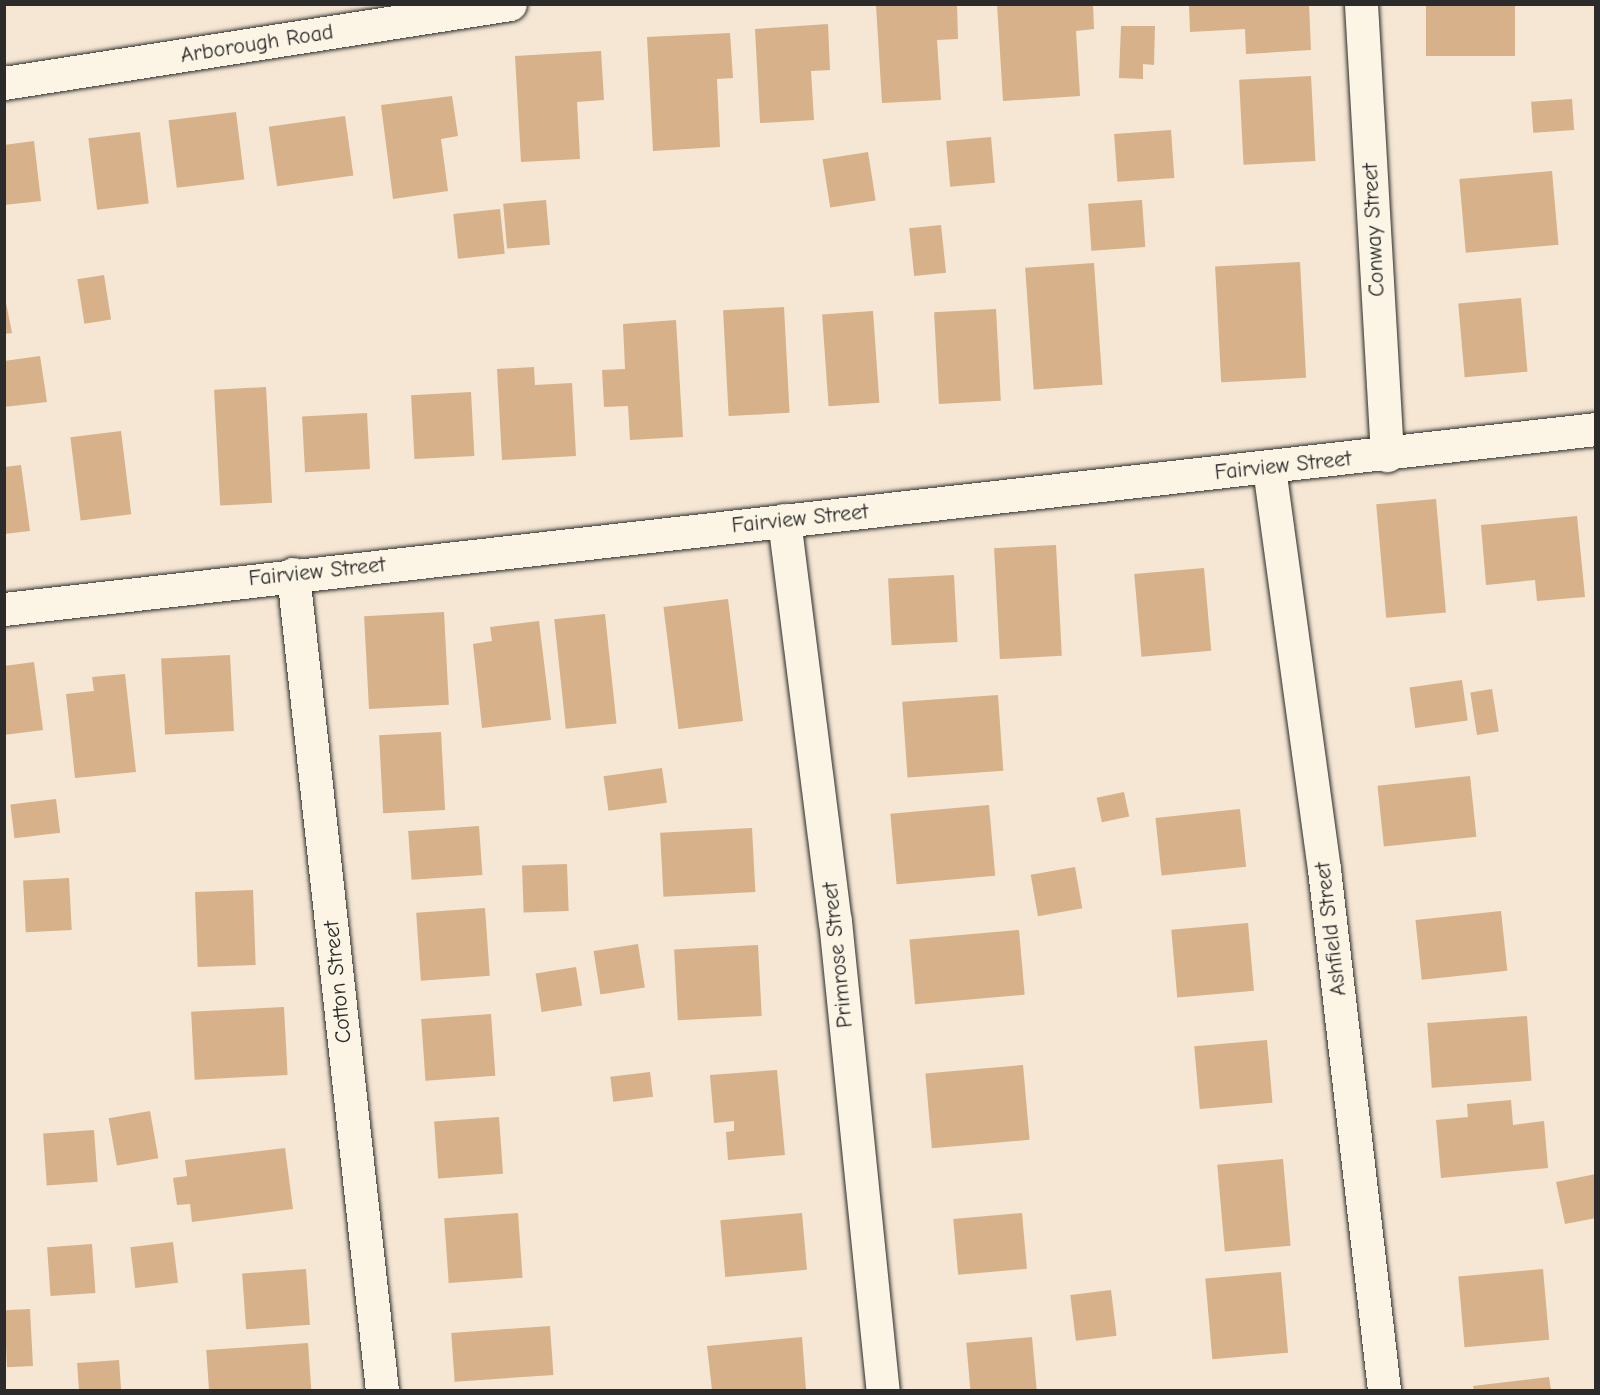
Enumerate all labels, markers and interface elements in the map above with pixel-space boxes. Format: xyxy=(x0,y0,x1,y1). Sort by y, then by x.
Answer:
street label: Arborough Road xyxy=(179,19,335,69)
street label: Conway Street xyxy=(1357,163,1391,297)
street label: Fairview Street xyxy=(1213,446,1353,486)
street label: Fairview Street xyxy=(730,499,870,539)
street label: Fairview Street xyxy=(247,552,387,592)
street label: Ashfield Street xyxy=(1310,860,1352,998)
street label: Primrose Street xyxy=(817,881,859,1029)
street label: Cotton Street xyxy=(318,919,358,1045)

